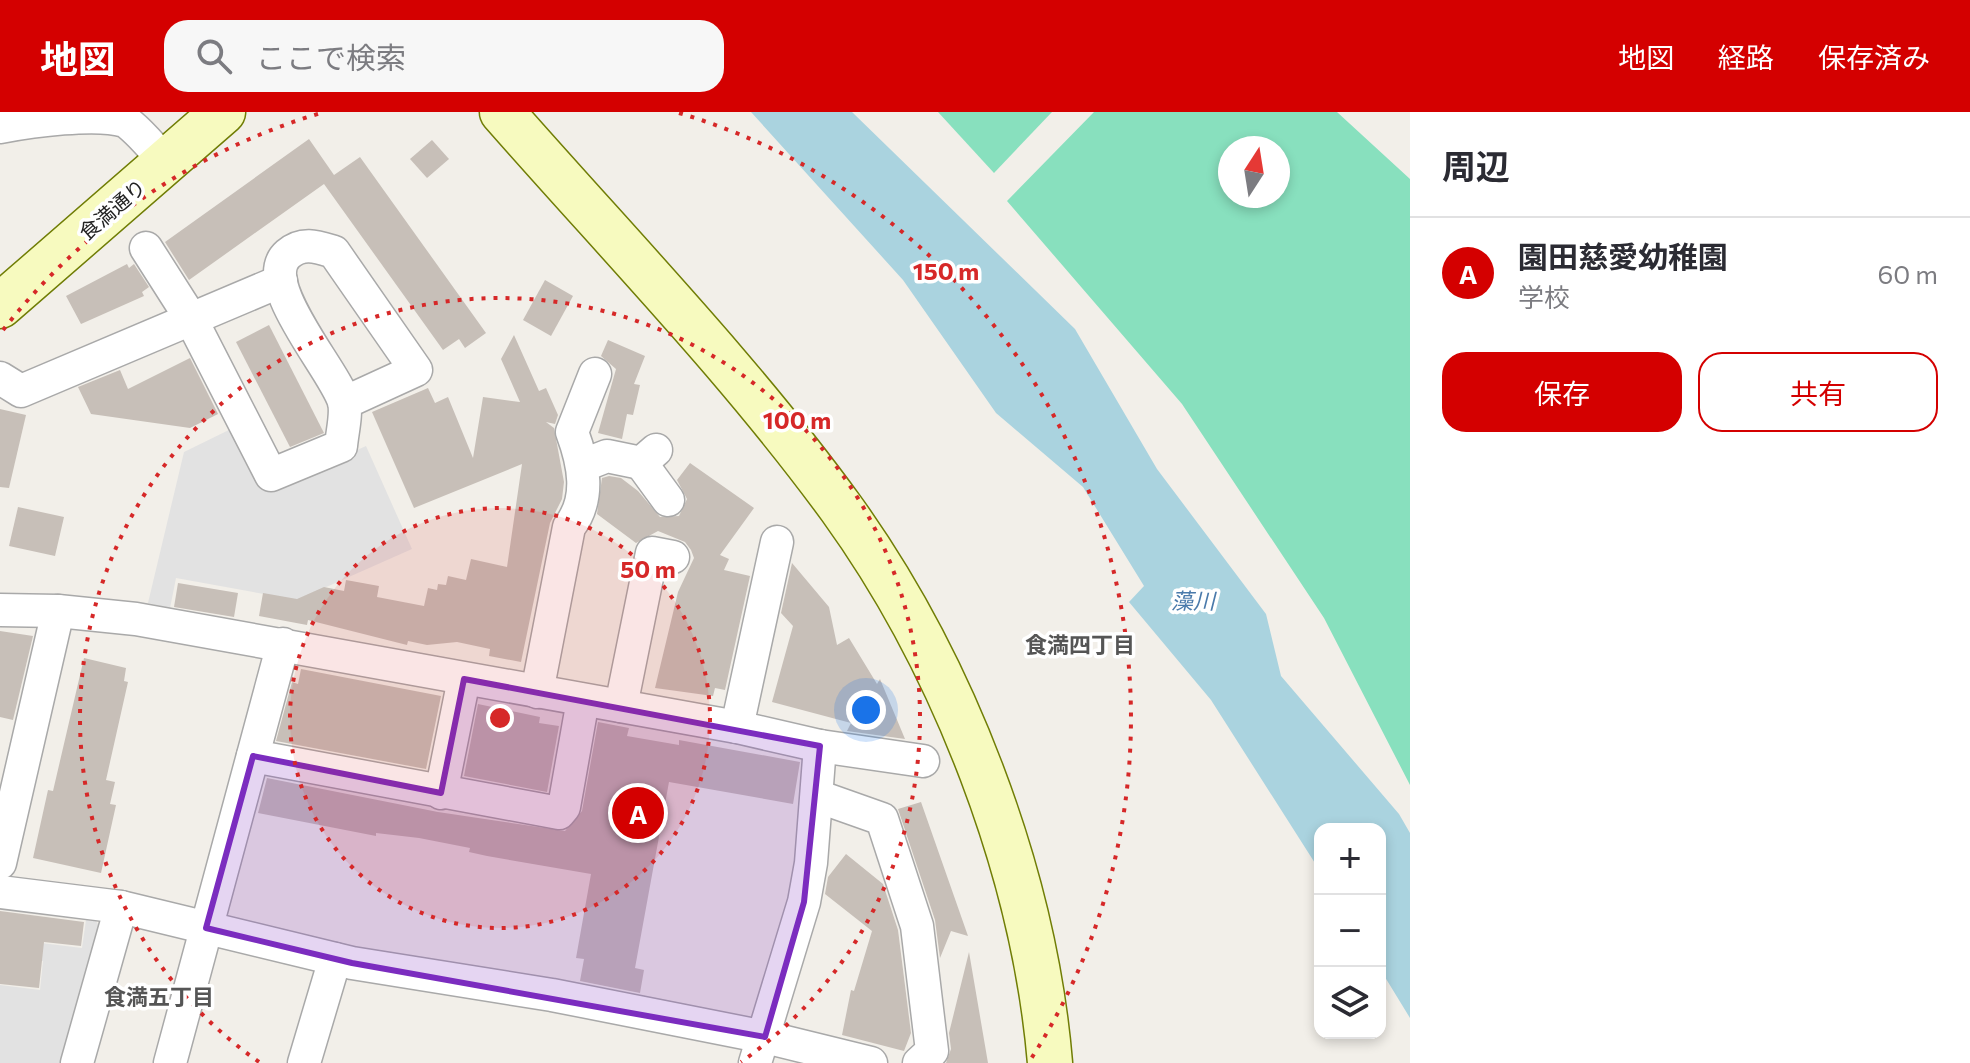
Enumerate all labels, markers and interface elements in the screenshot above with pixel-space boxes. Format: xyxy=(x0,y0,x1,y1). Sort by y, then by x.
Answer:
search box xyxy=(164,20,724,92)
text: 地図 xyxy=(40,34,116,81)
icon: search xyxy=(192,34,236,78)
text: ここで検索 xyxy=(256,38,406,75)
text: 地図 xyxy=(1618,40,1674,74)
text: 経路 xyxy=(1718,40,1774,74)
text: 保存済み xyxy=(1818,40,1930,74)
north arrow xyxy=(1218,136,1290,208)
text: 周辺 xyxy=(1442,144,1510,186)
street label: 食満通り xyxy=(74,174,150,244)
text: 園田慈愛幼稚園 xyxy=(1518,237,1728,274)
text: 150 m xyxy=(913,256,979,285)
text: A xyxy=(1459,258,1477,289)
text: 60 m xyxy=(1878,258,1938,289)
text: 学校 xyxy=(1518,281,1570,312)
button: 保存 xyxy=(1442,352,1682,432)
button: 共有 xyxy=(1698,352,1938,432)
text: 100 m xyxy=(763,405,831,434)
text: 50 m xyxy=(620,554,676,583)
water label: 藻川 xyxy=(1171,587,1217,614)
district label: 食満四丁目 xyxy=(1025,631,1135,658)
your location xyxy=(846,690,886,730)
centre of rings xyxy=(486,704,514,732)
pin: A xyxy=(612,783,664,843)
map controls xyxy=(1314,823,1386,1039)
button: + xyxy=(1314,823,1386,895)
button: − xyxy=(1314,895,1386,967)
button: layers xyxy=(1314,967,1386,1039)
district label: 食満五丁目 xyxy=(104,983,214,1010)

